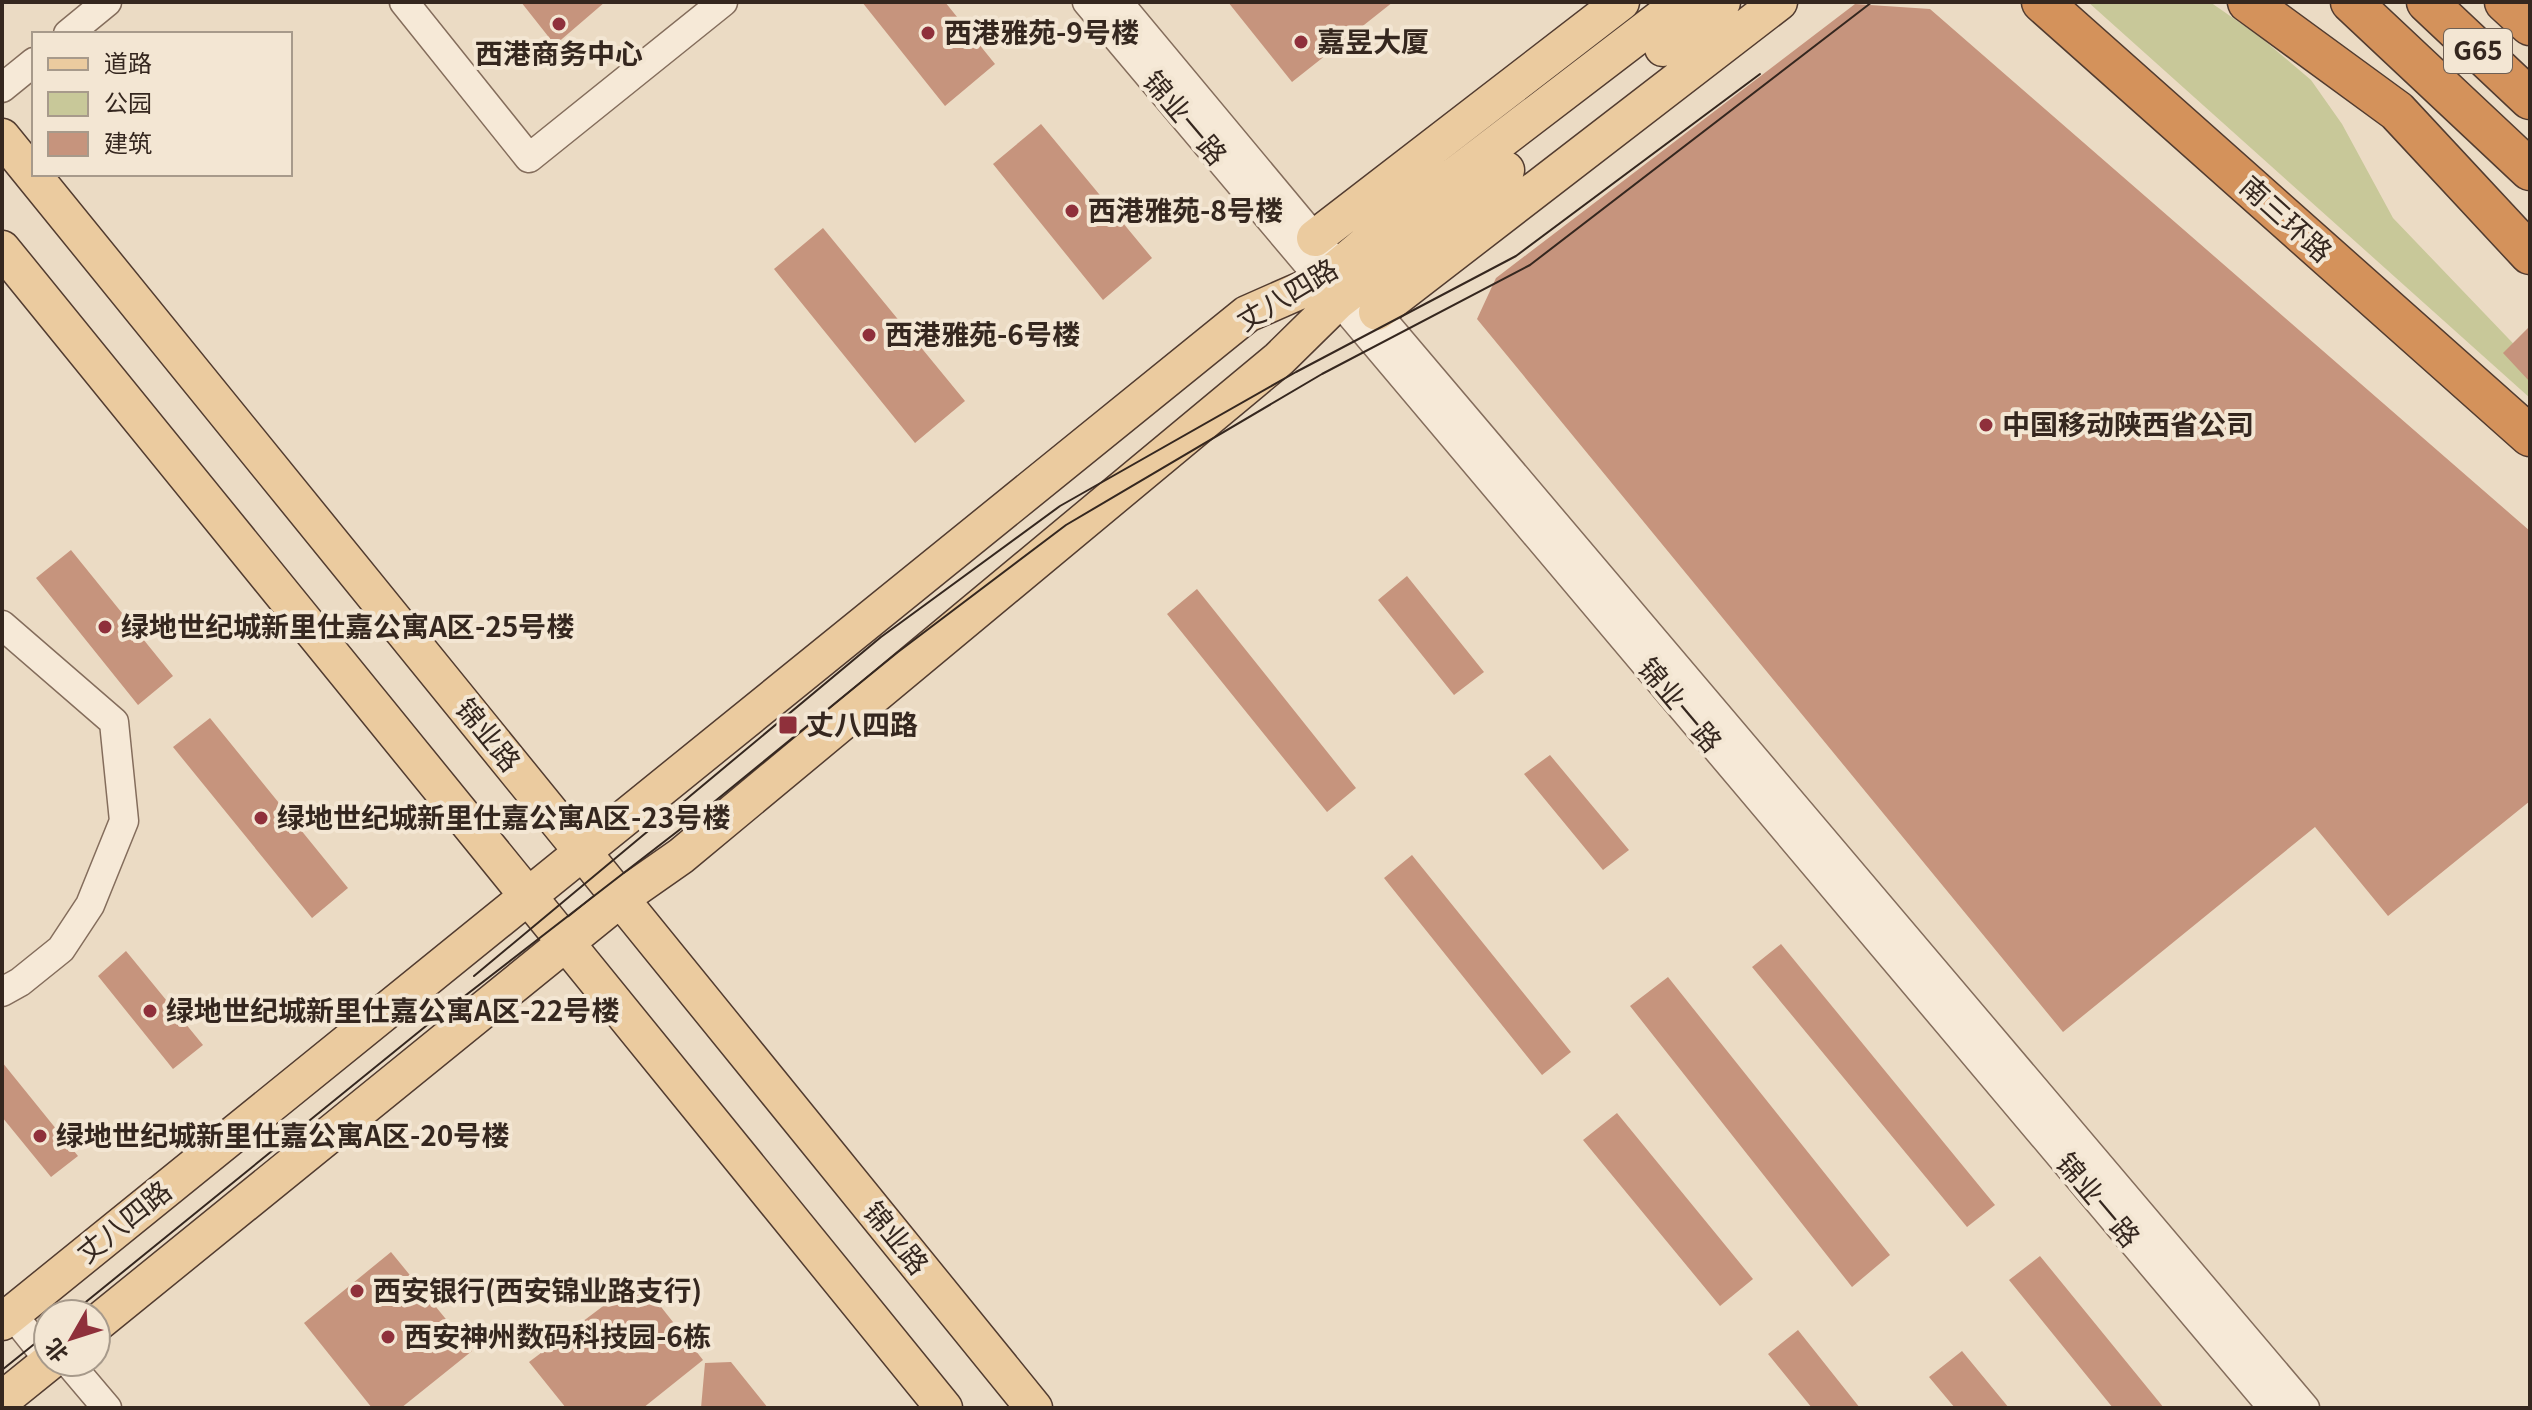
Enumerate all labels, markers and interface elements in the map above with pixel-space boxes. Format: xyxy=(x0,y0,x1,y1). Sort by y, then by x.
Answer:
place label: 西港雅苑-9号楼 xyxy=(944,11,1139,51)
marker: 西港商务中心 xyxy=(550,15,568,33)
place label: 嘉昱大厦 xyxy=(1317,20,1429,60)
marker: 西港雅苑-9号楼 xyxy=(919,24,937,42)
road number: G65 xyxy=(2444,29,2512,73)
legend xyxy=(32,32,292,176)
place label: 西港商务中心 xyxy=(475,32,643,72)
marker: 嘉昱大厦 xyxy=(1292,33,1310,51)
text: 道路 xyxy=(104,44,152,79)
street label: 锦业一路 xyxy=(1135,61,1238,172)
text: 公园 xyxy=(104,84,152,119)
text: 建筑 xyxy=(104,124,152,159)
street label: 南三环路 xyxy=(2232,165,2342,270)
place label: 西港雅苑-8号楼 xyxy=(1088,189,1283,229)
marker: 西港雅苑-8号楼 xyxy=(1063,202,1081,220)
street label: 丈八四路 xyxy=(1228,247,1344,339)
place label: 西港雅苑-6号楼 xyxy=(885,313,1080,353)
marker: 西港雅苑-6号楼 xyxy=(860,326,878,344)
place label: 中国移动陕西省公司 xyxy=(2002,403,2254,443)
marker: 中国移动陕西省公司 xyxy=(1977,416,1995,434)
place label: 绿地世纪城新里仕嘉公寓A区-25号楼 xyxy=(121,605,574,645)
marker: 绿地世纪城新里仕嘉公寓A区-25号楼 xyxy=(96,618,114,636)
street label: 锦业一路 xyxy=(1630,648,1733,759)
street label: 锦业路 xyxy=(448,689,532,779)
place label: 丈八四路 xyxy=(806,703,918,743)
marker: 丈八四路 xyxy=(777,714,799,736)
place label: 绿地世纪城新里仕嘉公寓A区-23号楼 xyxy=(277,796,730,836)
marker: 绿地世纪城新里仕嘉公寓A区-23号楼 xyxy=(252,809,270,827)
place label: 绿地世纪城新里仕嘉公寓A区-22号楼 xyxy=(166,989,619,1029)
marker: 绿地世纪城新里仕嘉公寓A区-22号楼 xyxy=(141,1002,159,1020)
place label: 绿地世纪城新里仕嘉公寓A区-20号楼 xyxy=(56,1114,509,1154)
marker: 绿地世纪城新里仕嘉公寓A区-20号楼 xyxy=(31,1127,49,1145)
street label: 锦业一路 xyxy=(2048,1143,2151,1254)
street label: 丈八四路 xyxy=(67,1170,179,1271)
street label: 锦业路 xyxy=(856,1192,940,1282)
place label: 西安银行(西安锦业路支行) xyxy=(373,1269,702,1309)
marker: 西安银行(西安锦业路支行) xyxy=(348,1282,366,1300)
north arrow xyxy=(32,1298,112,1378)
place label: 西安神州数码科技园-6栋 xyxy=(404,1315,711,1355)
marker: 西安神州数码科技园-6栋 xyxy=(379,1328,397,1346)
text: 北 xyxy=(36,1333,74,1370)

